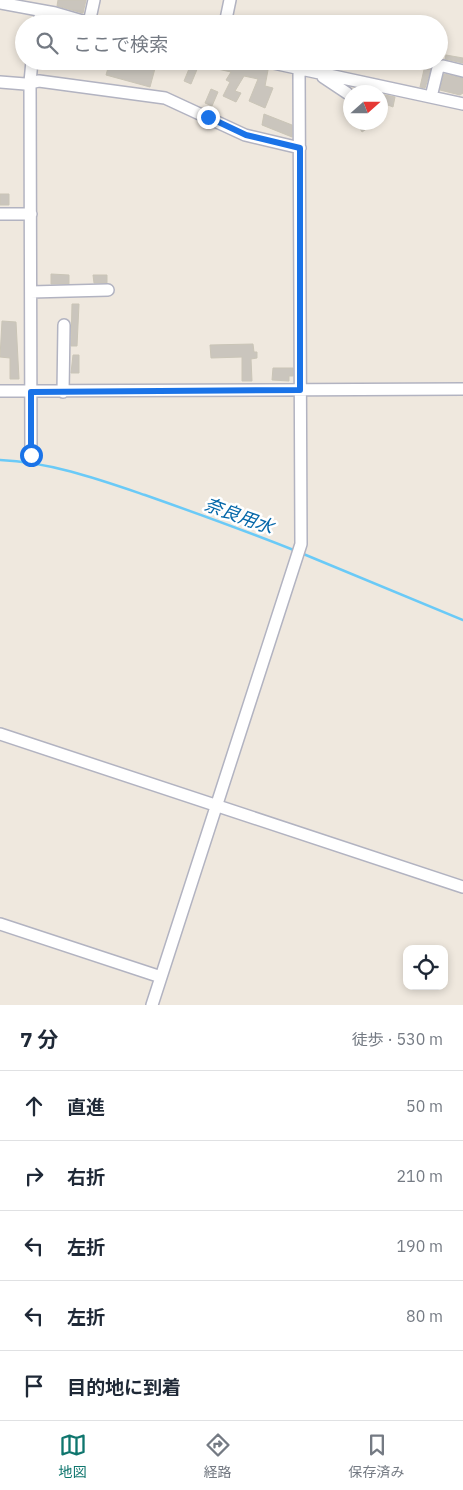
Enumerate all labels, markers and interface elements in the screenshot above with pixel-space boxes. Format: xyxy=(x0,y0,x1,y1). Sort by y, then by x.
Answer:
search box xyxy=(15,15,448,70)
icon: search xyxy=(33,29,61,57)
text: ここで検索 xyxy=(73,32,168,56)
north arrow xyxy=(343,85,388,130)
route end xyxy=(197,106,220,129)
route start xyxy=(20,444,43,467)
water label: 奈良用水 xyxy=(201,492,279,539)
map controls xyxy=(403,945,448,990)
button: locate xyxy=(403,945,448,990)
text: 7 分 xyxy=(20,1025,59,1053)
text: 徒歩 · 530 m xyxy=(352,1029,443,1049)
icon: ahead xyxy=(20,1092,48,1120)
text: 直進 xyxy=(67,1095,105,1119)
text: 50 m xyxy=(406,1096,443,1116)
icon: right xyxy=(20,1162,48,1190)
text: 右折 xyxy=(67,1165,105,1189)
text: 210 m xyxy=(396,1166,443,1186)
icon: left xyxy=(20,1232,48,1260)
text: 左折 xyxy=(67,1235,105,1259)
text: 190 m xyxy=(396,1236,443,1256)
icon: left xyxy=(20,1302,48,1330)
text: 左折 xyxy=(67,1305,105,1329)
text: 80 m xyxy=(406,1306,443,1326)
icon: arrive xyxy=(20,1372,48,1400)
text: 目的地に到着 xyxy=(67,1375,181,1399)
tab: 地図 xyxy=(59,1431,87,1481)
tab: 経路 xyxy=(204,1431,232,1481)
tab: 保存済み xyxy=(349,1431,405,1481)

